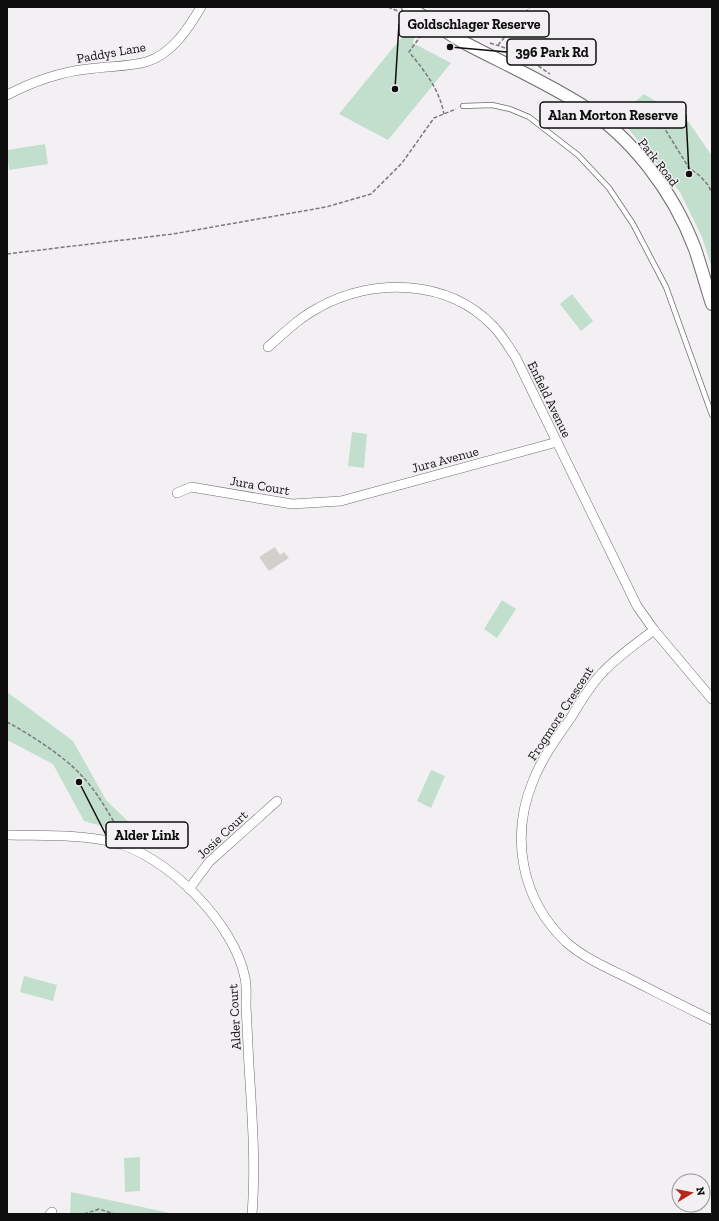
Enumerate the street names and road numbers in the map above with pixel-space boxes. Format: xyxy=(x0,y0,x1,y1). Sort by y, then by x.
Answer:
street label: Paddys Lane xyxy=(75,39,147,66)
street label: Park Road xyxy=(635,135,682,189)
street label: Enfield Avenue xyxy=(525,359,574,440)
street label: Jura Avenue xyxy=(410,443,480,476)
street label: Jura Court xyxy=(229,473,291,498)
street label: Frogmore Crescent xyxy=(524,663,596,763)
street label: Josie Court xyxy=(194,807,251,861)
street label: Alder Court xyxy=(225,983,244,1050)

